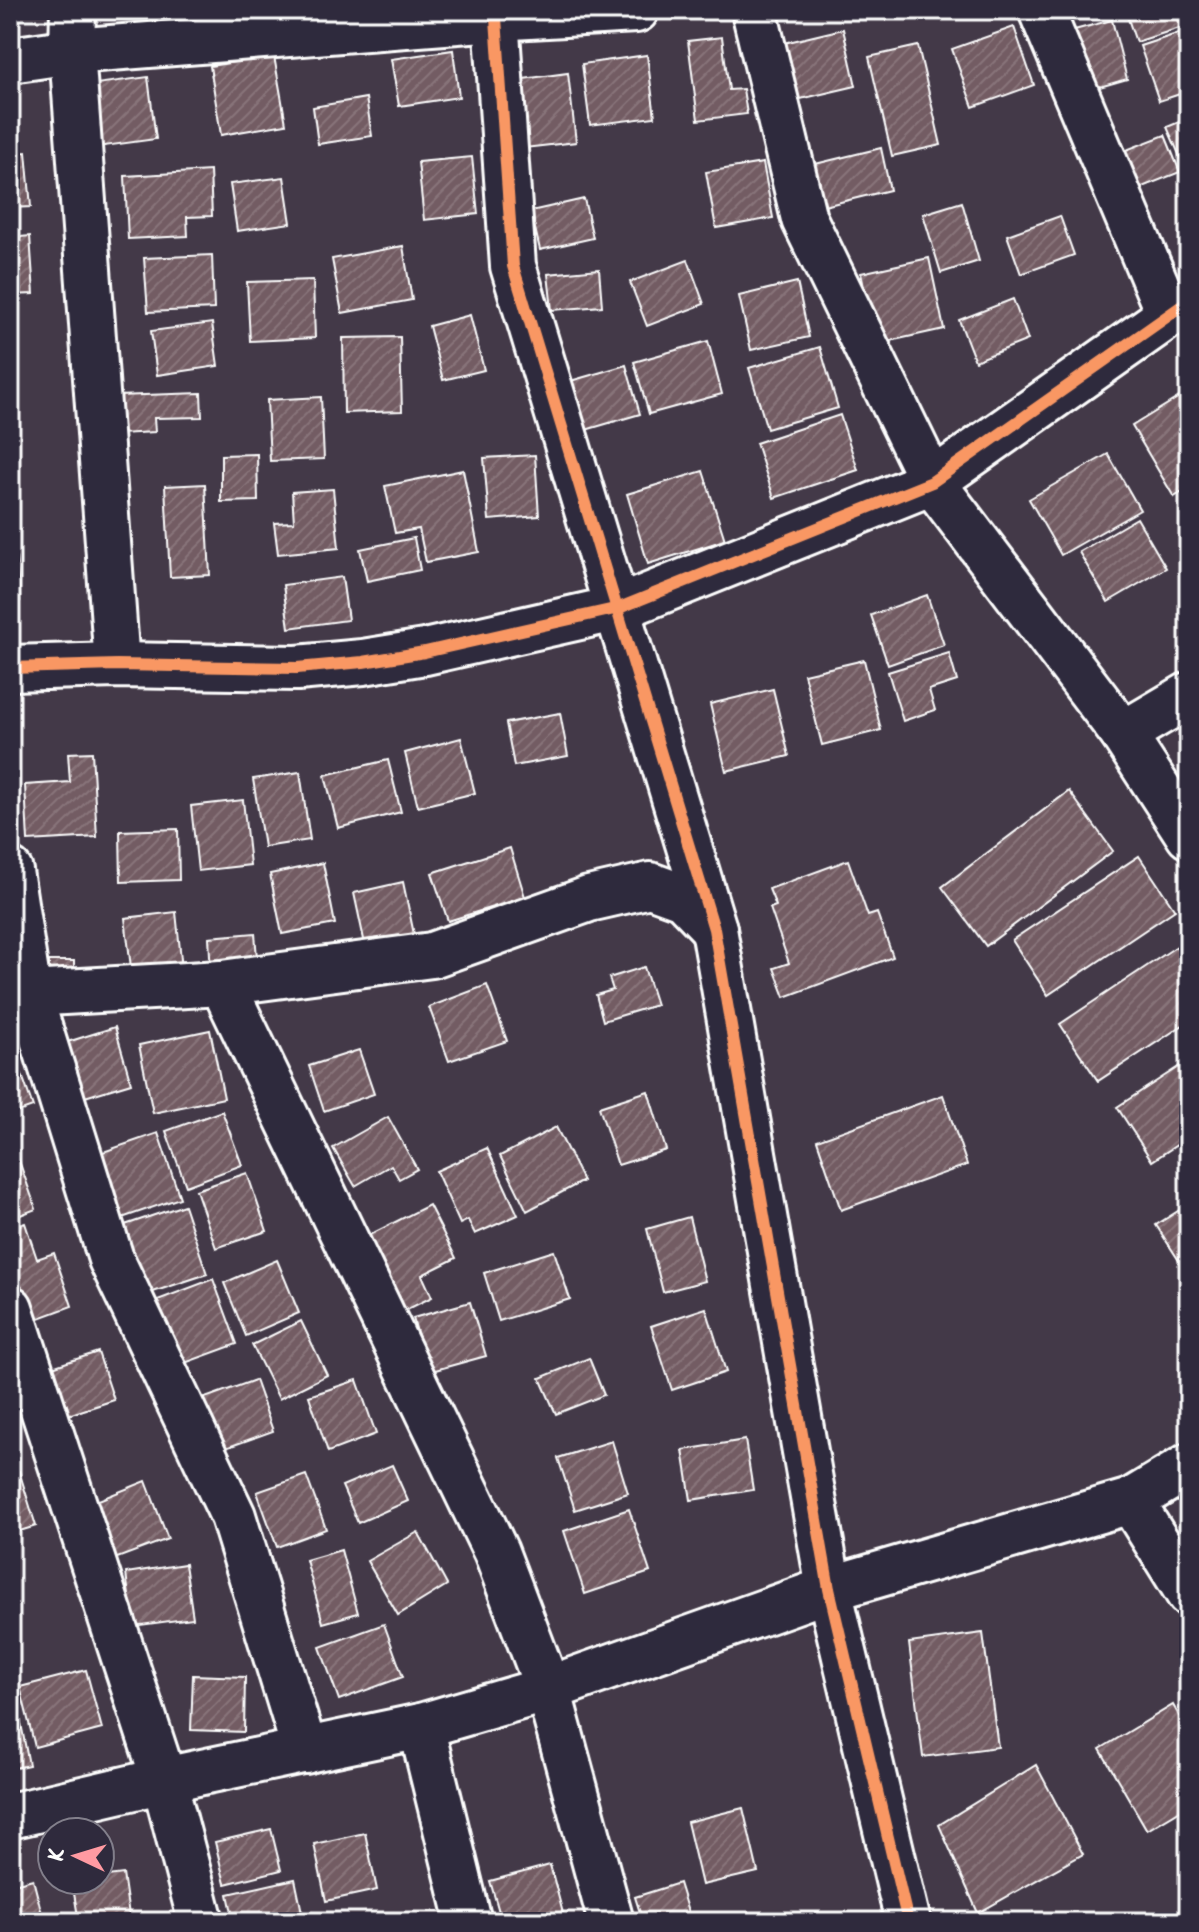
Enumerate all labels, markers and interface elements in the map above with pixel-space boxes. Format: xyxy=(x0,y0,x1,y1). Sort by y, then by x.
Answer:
north arrow xyxy=(36,1816,116,1896)
text: K xyxy=(41,1847,76,1863)

